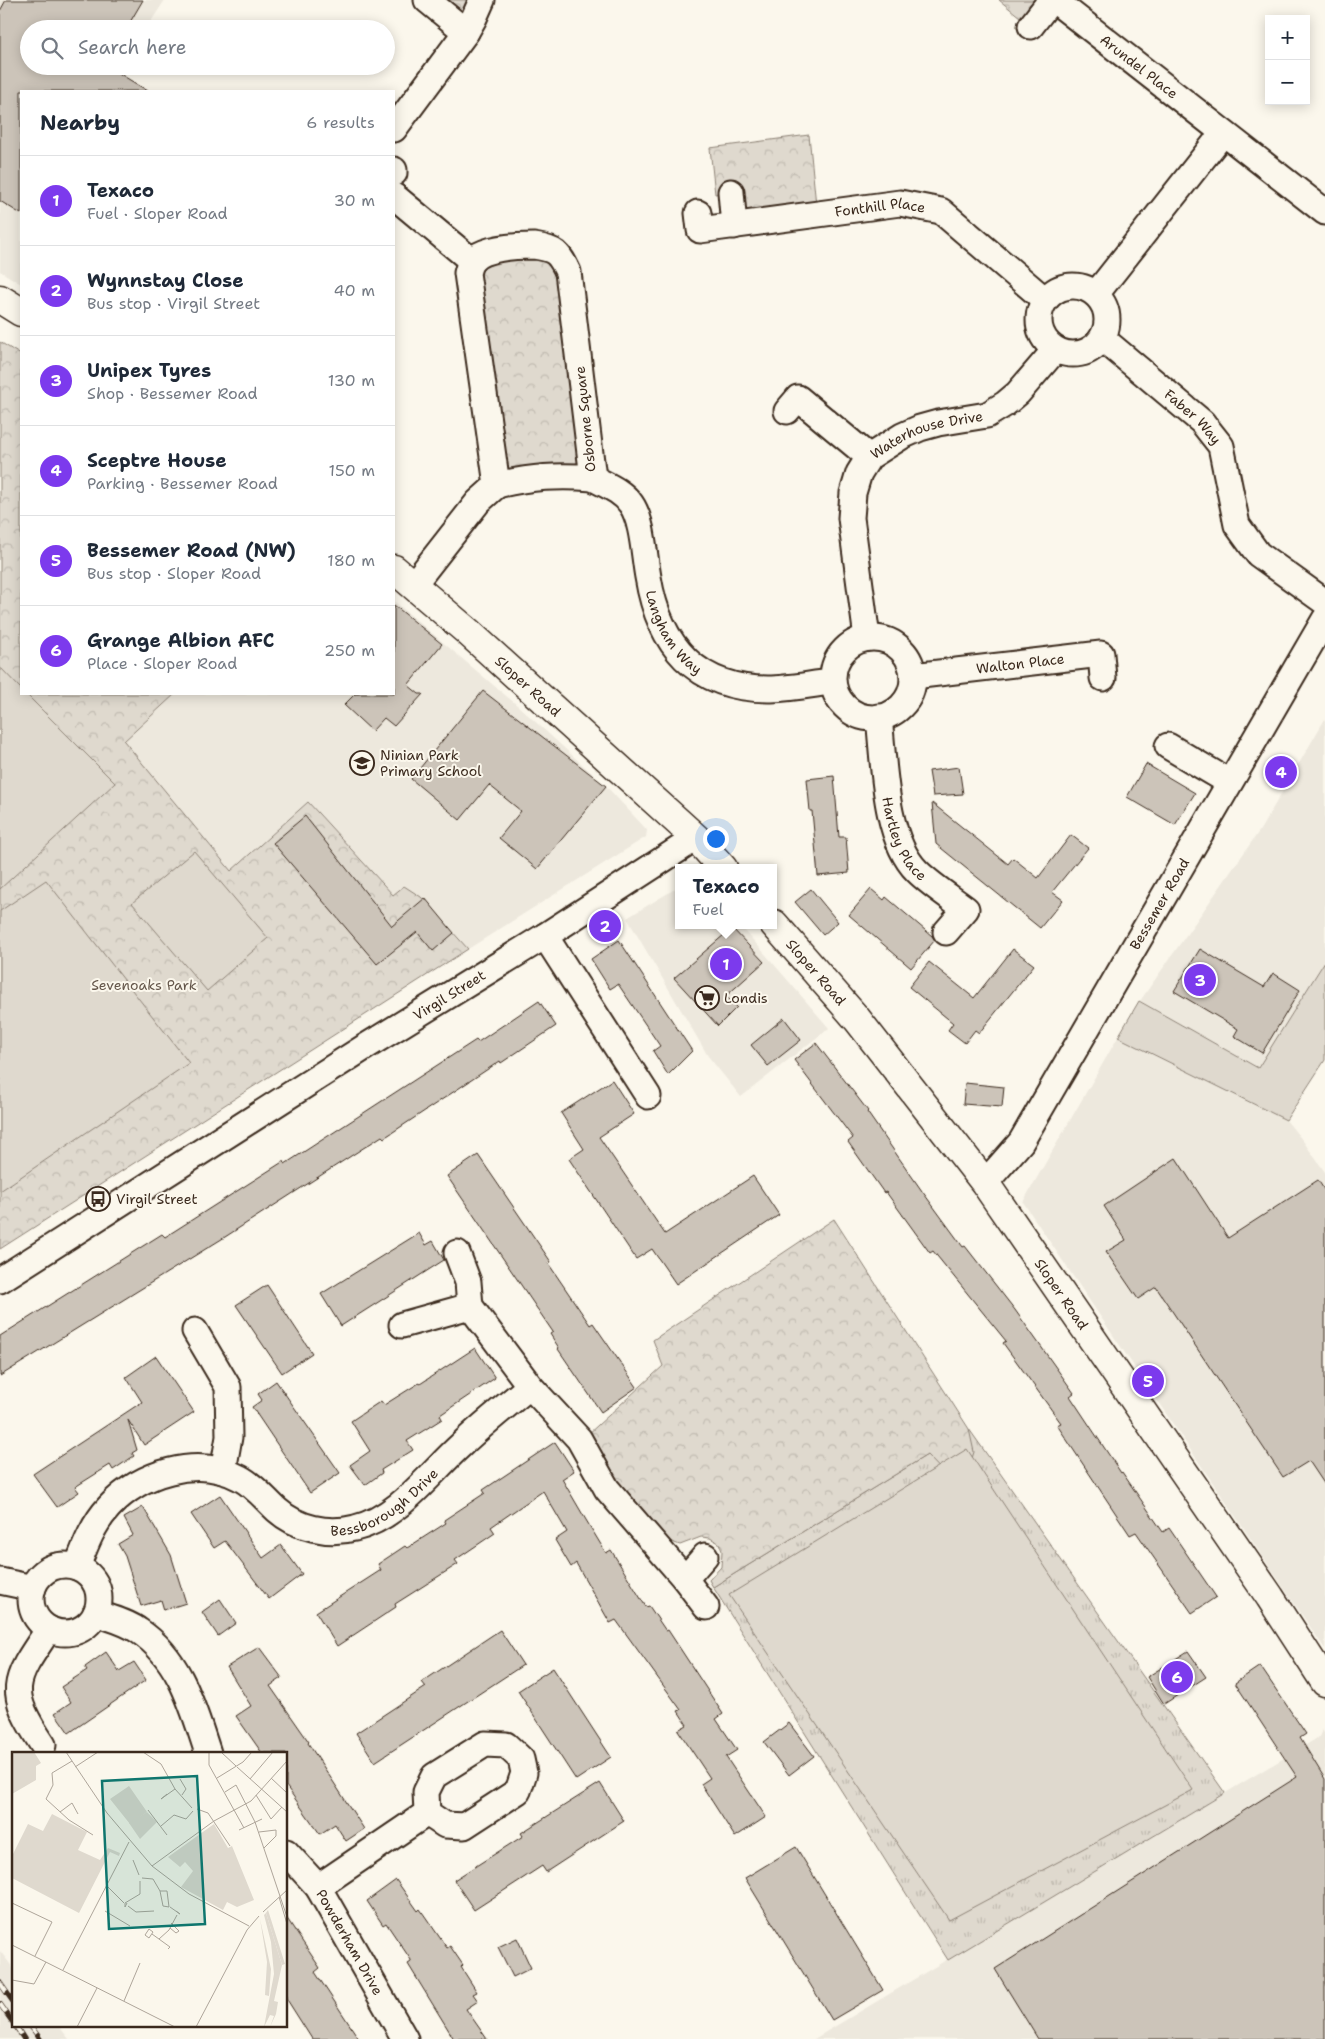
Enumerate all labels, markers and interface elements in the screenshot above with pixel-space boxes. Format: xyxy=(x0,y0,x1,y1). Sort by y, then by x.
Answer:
map controls xyxy=(1265,15,1310,105)
button: + xyxy=(1265,15,1310,60)
search box xyxy=(20,20,395,75)
street label: Arundel Place xyxy=(1096,30,1182,103)
icon: search xyxy=(38,34,66,62)
text: Search here xyxy=(78,35,187,60)
button: − xyxy=(1265,60,1310,105)
text: Nearby xyxy=(40,109,120,137)
text: 6 results xyxy=(306,112,375,133)
text: Texaco xyxy=(87,178,154,203)
text: 1 xyxy=(52,190,60,211)
text: 30 m xyxy=(334,190,375,211)
street label: Fonthill Place xyxy=(834,194,927,221)
text: Fuel · Sloper Road xyxy=(87,203,228,224)
text: Wynnstay Close xyxy=(87,268,244,293)
text: 2 xyxy=(50,280,62,301)
text: 40 m xyxy=(333,280,375,301)
text: Bus stop · Virgil Street xyxy=(87,293,260,314)
text: Unipex Tyres xyxy=(87,358,211,383)
street label: Osborne Square xyxy=(570,365,600,473)
text: 3 xyxy=(50,370,62,391)
text: 130 m xyxy=(328,370,375,391)
text: Shop · Bessemer Road xyxy=(87,383,258,404)
street label: Faber Way xyxy=(1161,385,1225,448)
street label: Waterhouse Drive xyxy=(867,407,984,463)
text: Sceptre House xyxy=(87,448,227,473)
text: 4 xyxy=(50,460,62,481)
text: 150 m xyxy=(328,460,375,481)
text: Parking · Bessemer Road xyxy=(87,473,278,494)
text: Bessemer Road (NW) xyxy=(87,538,296,563)
text: 5 xyxy=(51,550,61,571)
text: 180 m xyxy=(327,550,375,571)
text: Bus stop · Sloper Road xyxy=(87,563,261,584)
street label: Langham Way xyxy=(642,588,705,678)
text: Grange Albion AFC xyxy=(87,628,274,653)
text: 6 xyxy=(50,640,62,661)
text: 250 m xyxy=(324,640,375,661)
street label: Walton Place xyxy=(975,649,1065,678)
street label: Sloper Road xyxy=(491,652,565,721)
text: Place · Sloper Road xyxy=(87,653,237,674)
place label: Ninian Park Primary School xyxy=(380,746,482,780)
school or university icon: Ninian Park Primary School xyxy=(349,750,375,776)
pin: 4 xyxy=(1265,753,1297,791)
street label: Hartley Place xyxy=(878,795,931,885)
your location xyxy=(703,826,729,852)
street label: Bessemer Road xyxy=(1126,855,1193,953)
popup xyxy=(675,864,777,929)
text: Texaco xyxy=(692,874,760,899)
text: Fuel xyxy=(692,899,724,920)
pin: 2 xyxy=(589,907,621,945)
street label: Sloper Road xyxy=(782,935,850,1009)
pin: 1 xyxy=(710,945,742,983)
pin: 3 xyxy=(1184,961,1216,999)
street label: Virgil Street xyxy=(410,966,489,1024)
park label: Sevenoaks Park xyxy=(91,976,197,994)
supermarket icon: Londis xyxy=(694,985,720,1011)
place label: Londis xyxy=(724,989,768,1007)
bus stop icon: Virgil Street xyxy=(85,1186,111,1212)
place label: Virgil Street xyxy=(116,1190,198,1208)
street label: Sloper Road xyxy=(1031,1255,1092,1333)
pin: 5 xyxy=(1132,1362,1164,1400)
street label: Bessborough Drive xyxy=(330,1464,442,1540)
pin: 6 xyxy=(1161,1658,1193,1696)
inset map xyxy=(12,1752,288,2026)
street label: Powderham Drive xyxy=(312,1886,387,1998)

